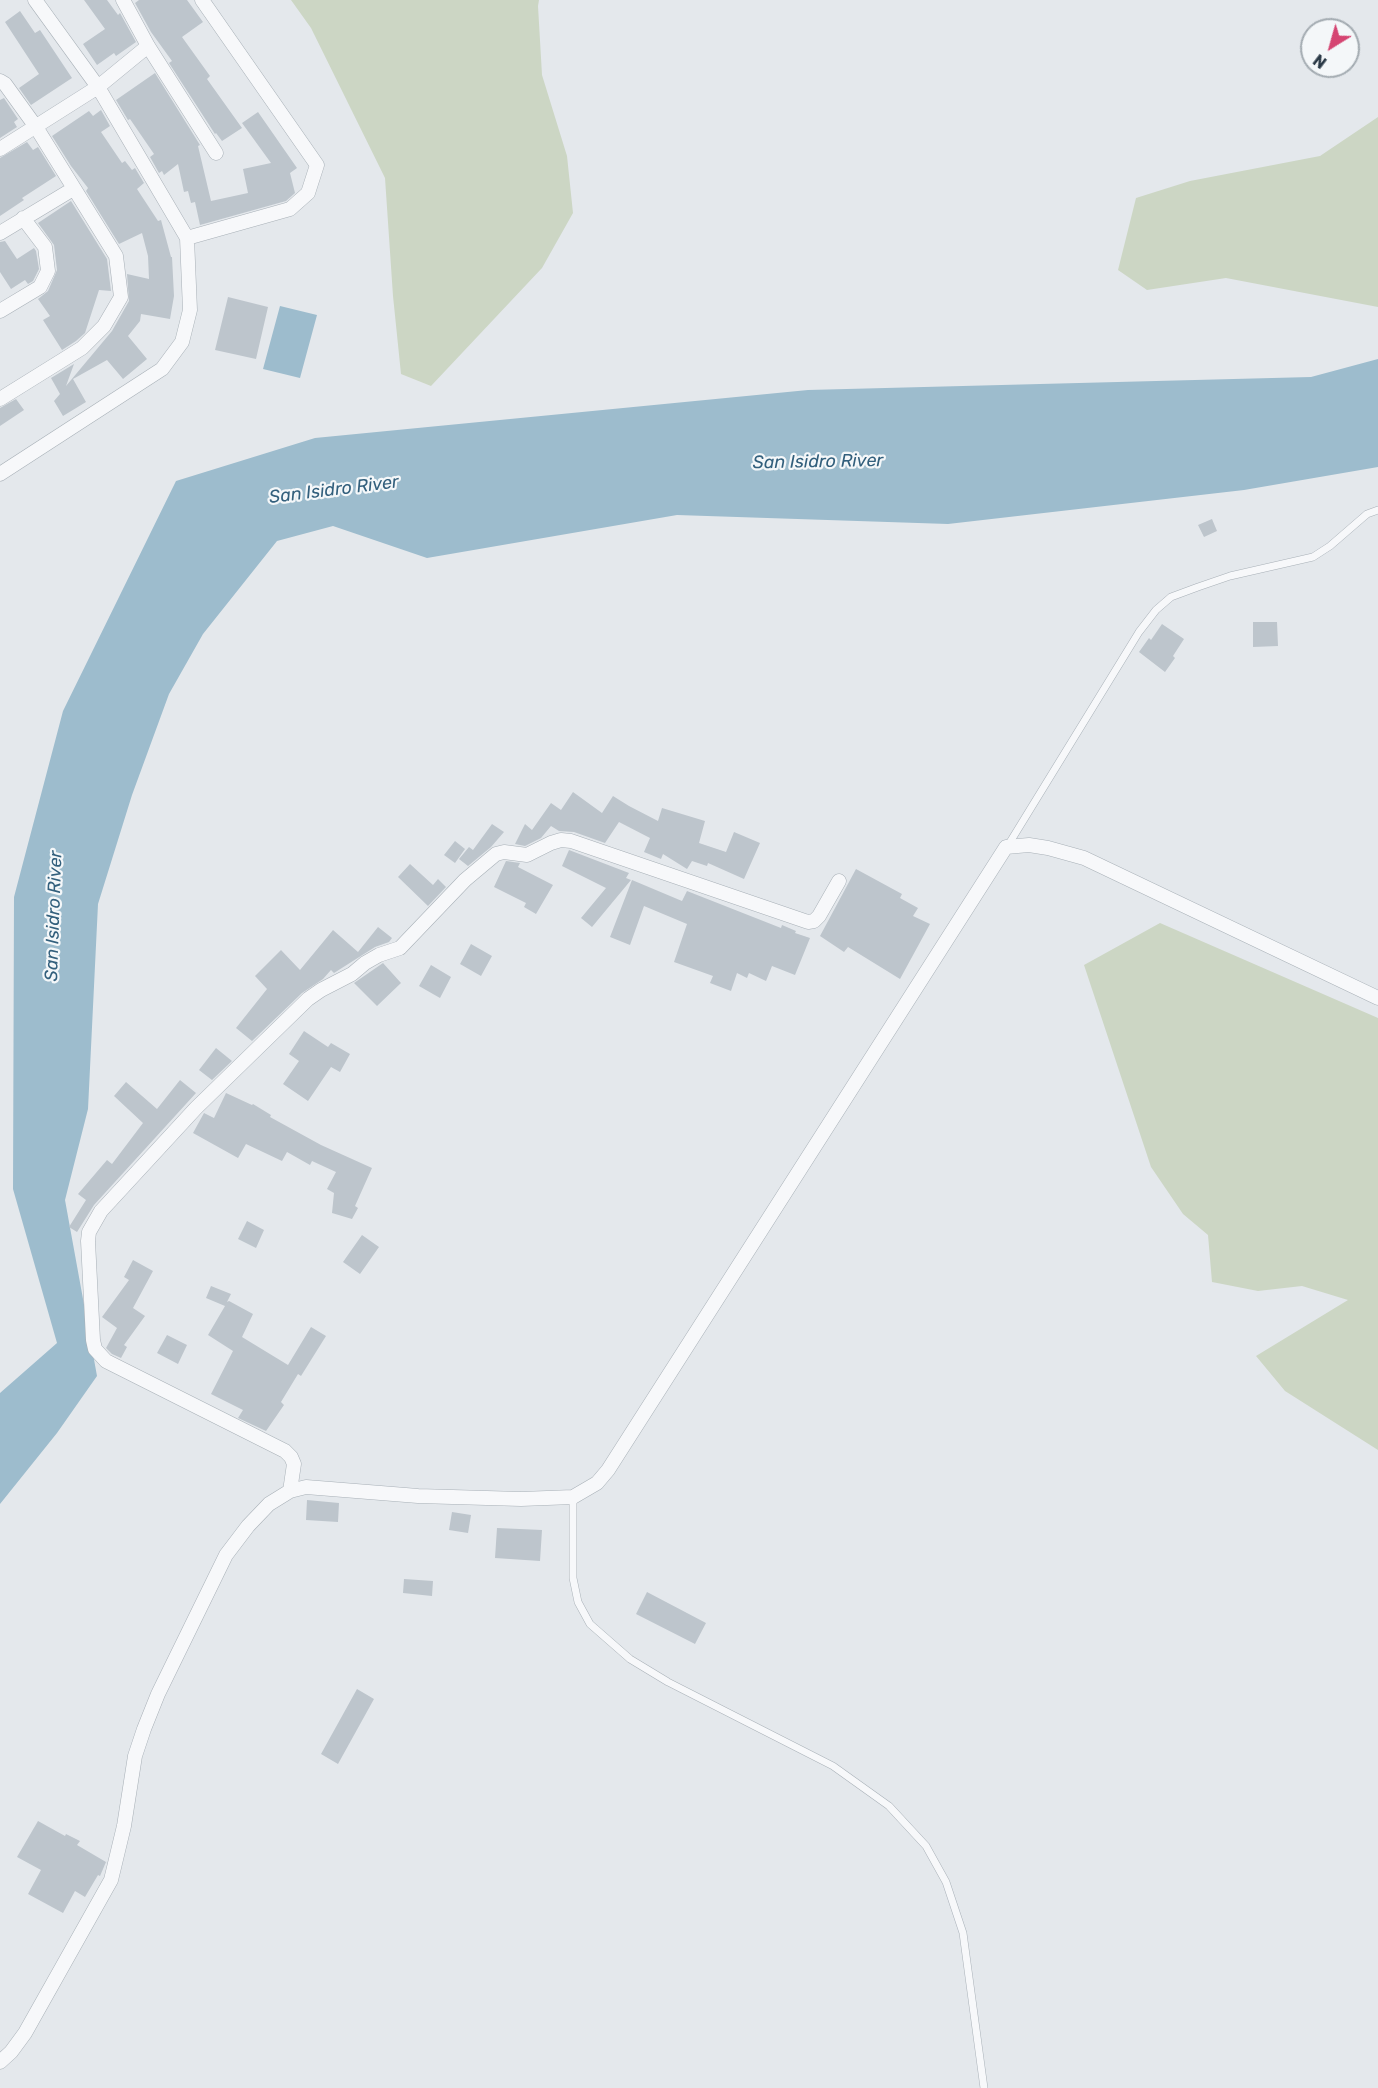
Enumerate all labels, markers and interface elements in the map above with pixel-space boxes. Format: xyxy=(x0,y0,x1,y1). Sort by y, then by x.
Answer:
north arrow xyxy=(1300,18,1360,78)
text: N xyxy=(1310,50,1330,72)
water label: San Isidro River xyxy=(753,450,883,474)
water label: San Isidro River xyxy=(268,471,400,509)
water label: San Isidro River xyxy=(41,850,67,982)

